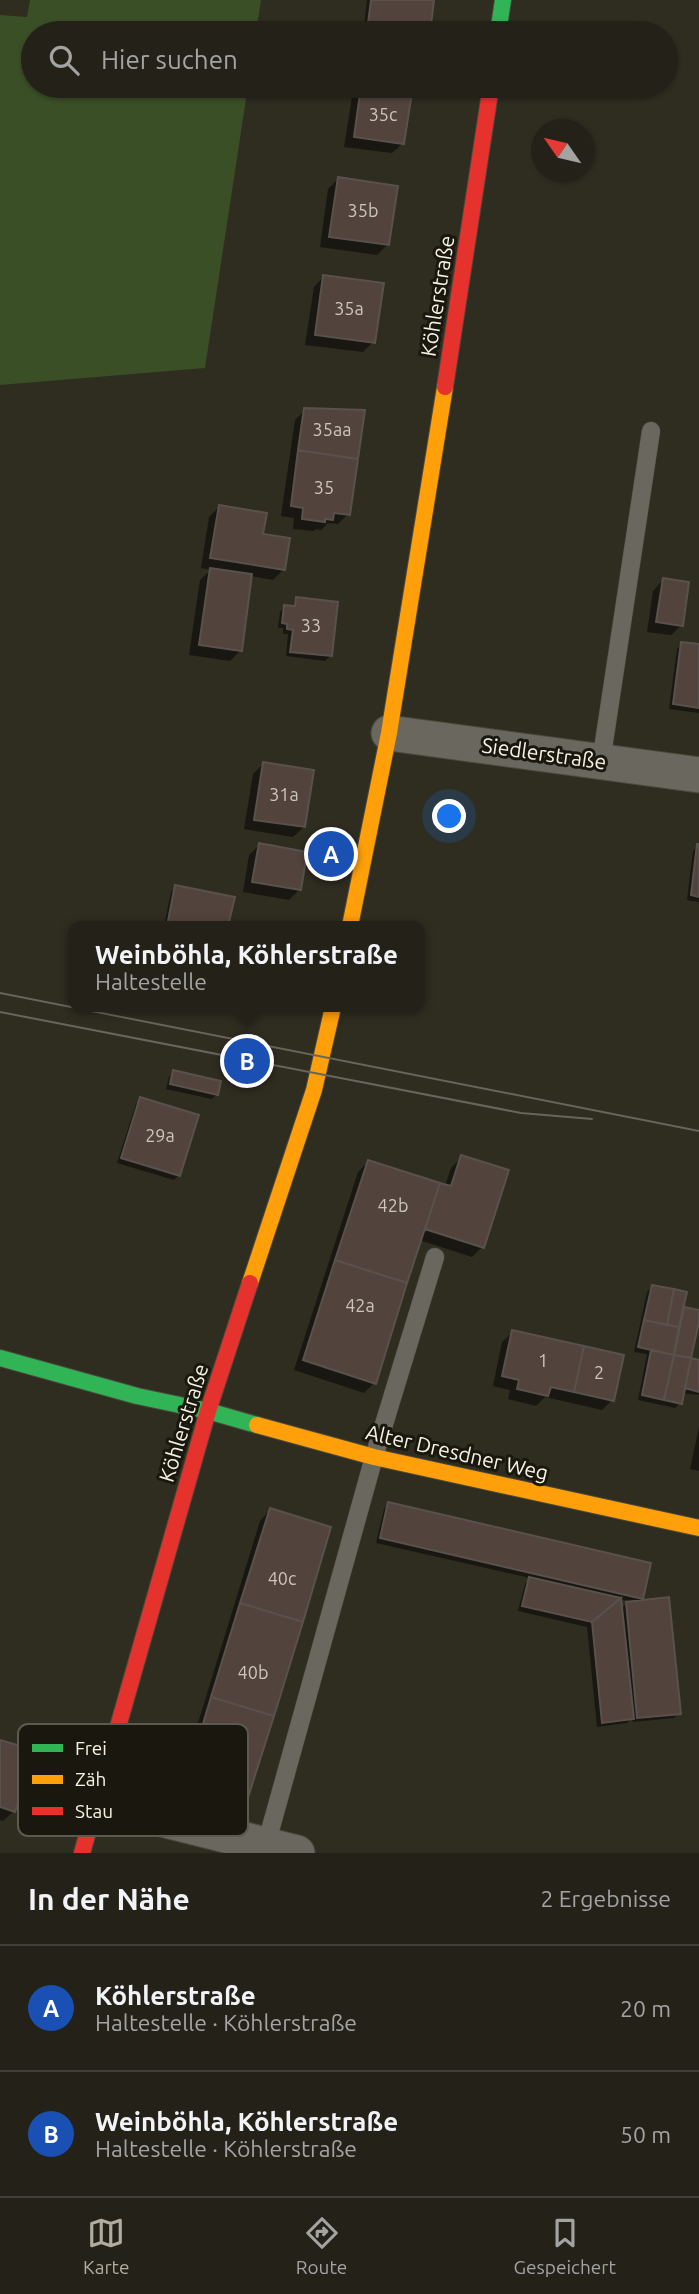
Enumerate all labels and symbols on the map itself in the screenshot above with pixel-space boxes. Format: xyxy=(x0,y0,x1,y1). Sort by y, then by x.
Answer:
house number: 35c xyxy=(369,104,397,124)
north arrow xyxy=(531,119,594,182)
house number: 35b xyxy=(348,200,378,220)
street label: Köhlerstraße xyxy=(416,234,458,358)
house number: 35a xyxy=(334,298,364,318)
house number: 35aa xyxy=(313,419,351,439)
house number: 35 xyxy=(314,477,334,497)
house number: 33 xyxy=(301,615,321,635)
street label: Siedlerstraße xyxy=(480,732,608,774)
house number: 31a xyxy=(269,784,299,804)
your location xyxy=(432,799,466,833)
pin: A xyxy=(308,828,354,880)
pin: B xyxy=(224,1035,270,1087)
house number: 29a xyxy=(145,1125,175,1145)
house number: 42b xyxy=(378,1195,408,1215)
house number: 42a xyxy=(345,1295,375,1315)
house number: 1 xyxy=(538,1350,548,1370)
street label: Köhlerstraße xyxy=(154,1361,212,1485)
house number: 2 xyxy=(594,1362,604,1382)
street label: Alter Dresdner Weg xyxy=(364,1419,551,1485)
house number: 40c xyxy=(268,1568,296,1588)
house number: 40b xyxy=(238,1662,268,1682)
legend xyxy=(18,1724,248,1836)
text: Frei xyxy=(75,1737,107,1759)
text: Zäh xyxy=(75,1768,106,1790)
text: Stau xyxy=(75,1800,113,1822)

